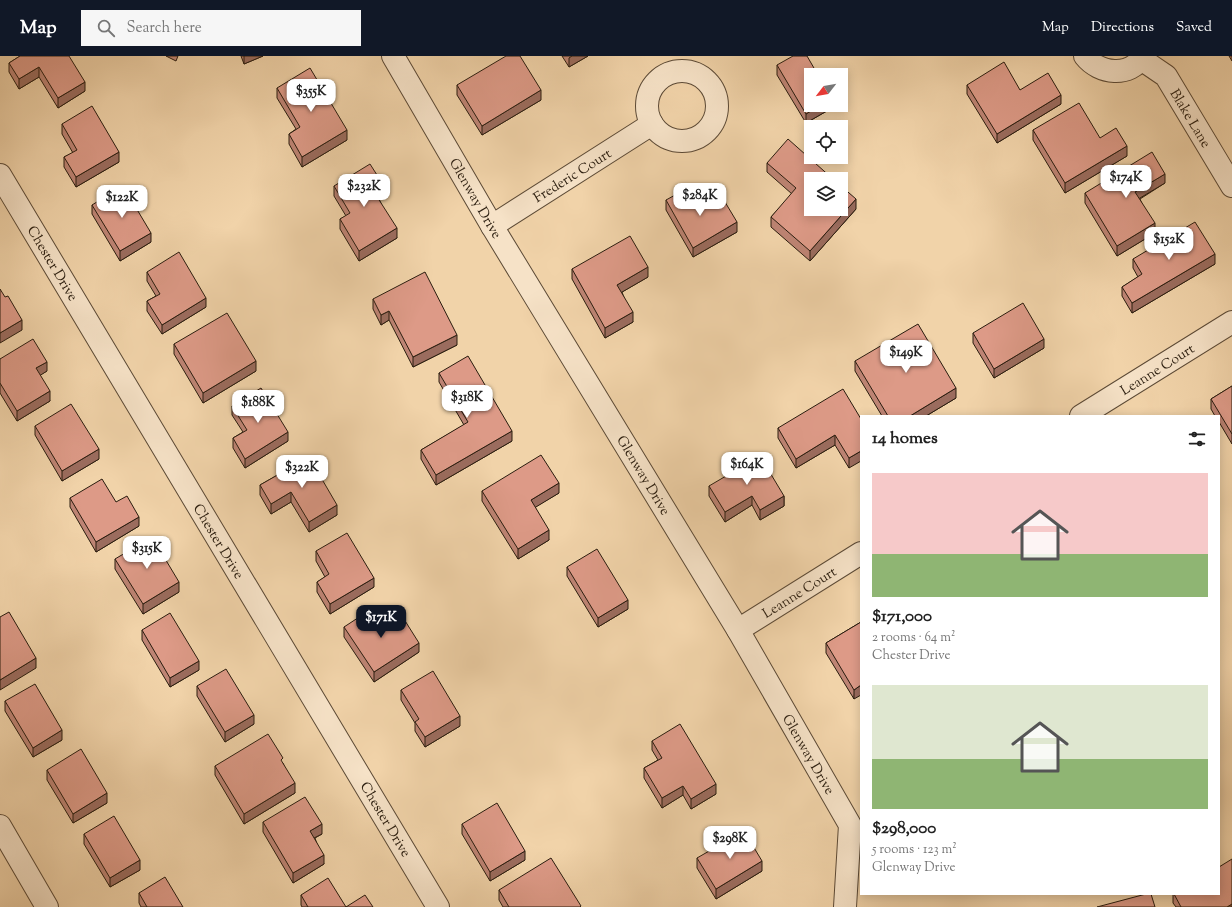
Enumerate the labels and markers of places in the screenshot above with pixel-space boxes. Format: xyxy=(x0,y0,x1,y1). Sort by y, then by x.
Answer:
pin: $355K xyxy=(283,79,339,113)
pin: $174K xyxy=(1098,165,1154,199)
pin: $232K xyxy=(336,174,392,208)
pin: $284K xyxy=(672,183,728,217)
pin: $122K xyxy=(94,185,150,219)
pin: $152K xyxy=(1141,227,1197,261)
pin: $149K xyxy=(878,340,934,374)
pin: $318K xyxy=(439,385,495,419)
pin: $188K xyxy=(230,390,286,424)
pin: $164K xyxy=(719,452,775,486)
pin: $322K xyxy=(274,455,330,489)
pin: $315K xyxy=(119,536,175,570)
pin: $171K xyxy=(353,605,409,639)
pin: $298K xyxy=(702,826,758,860)

